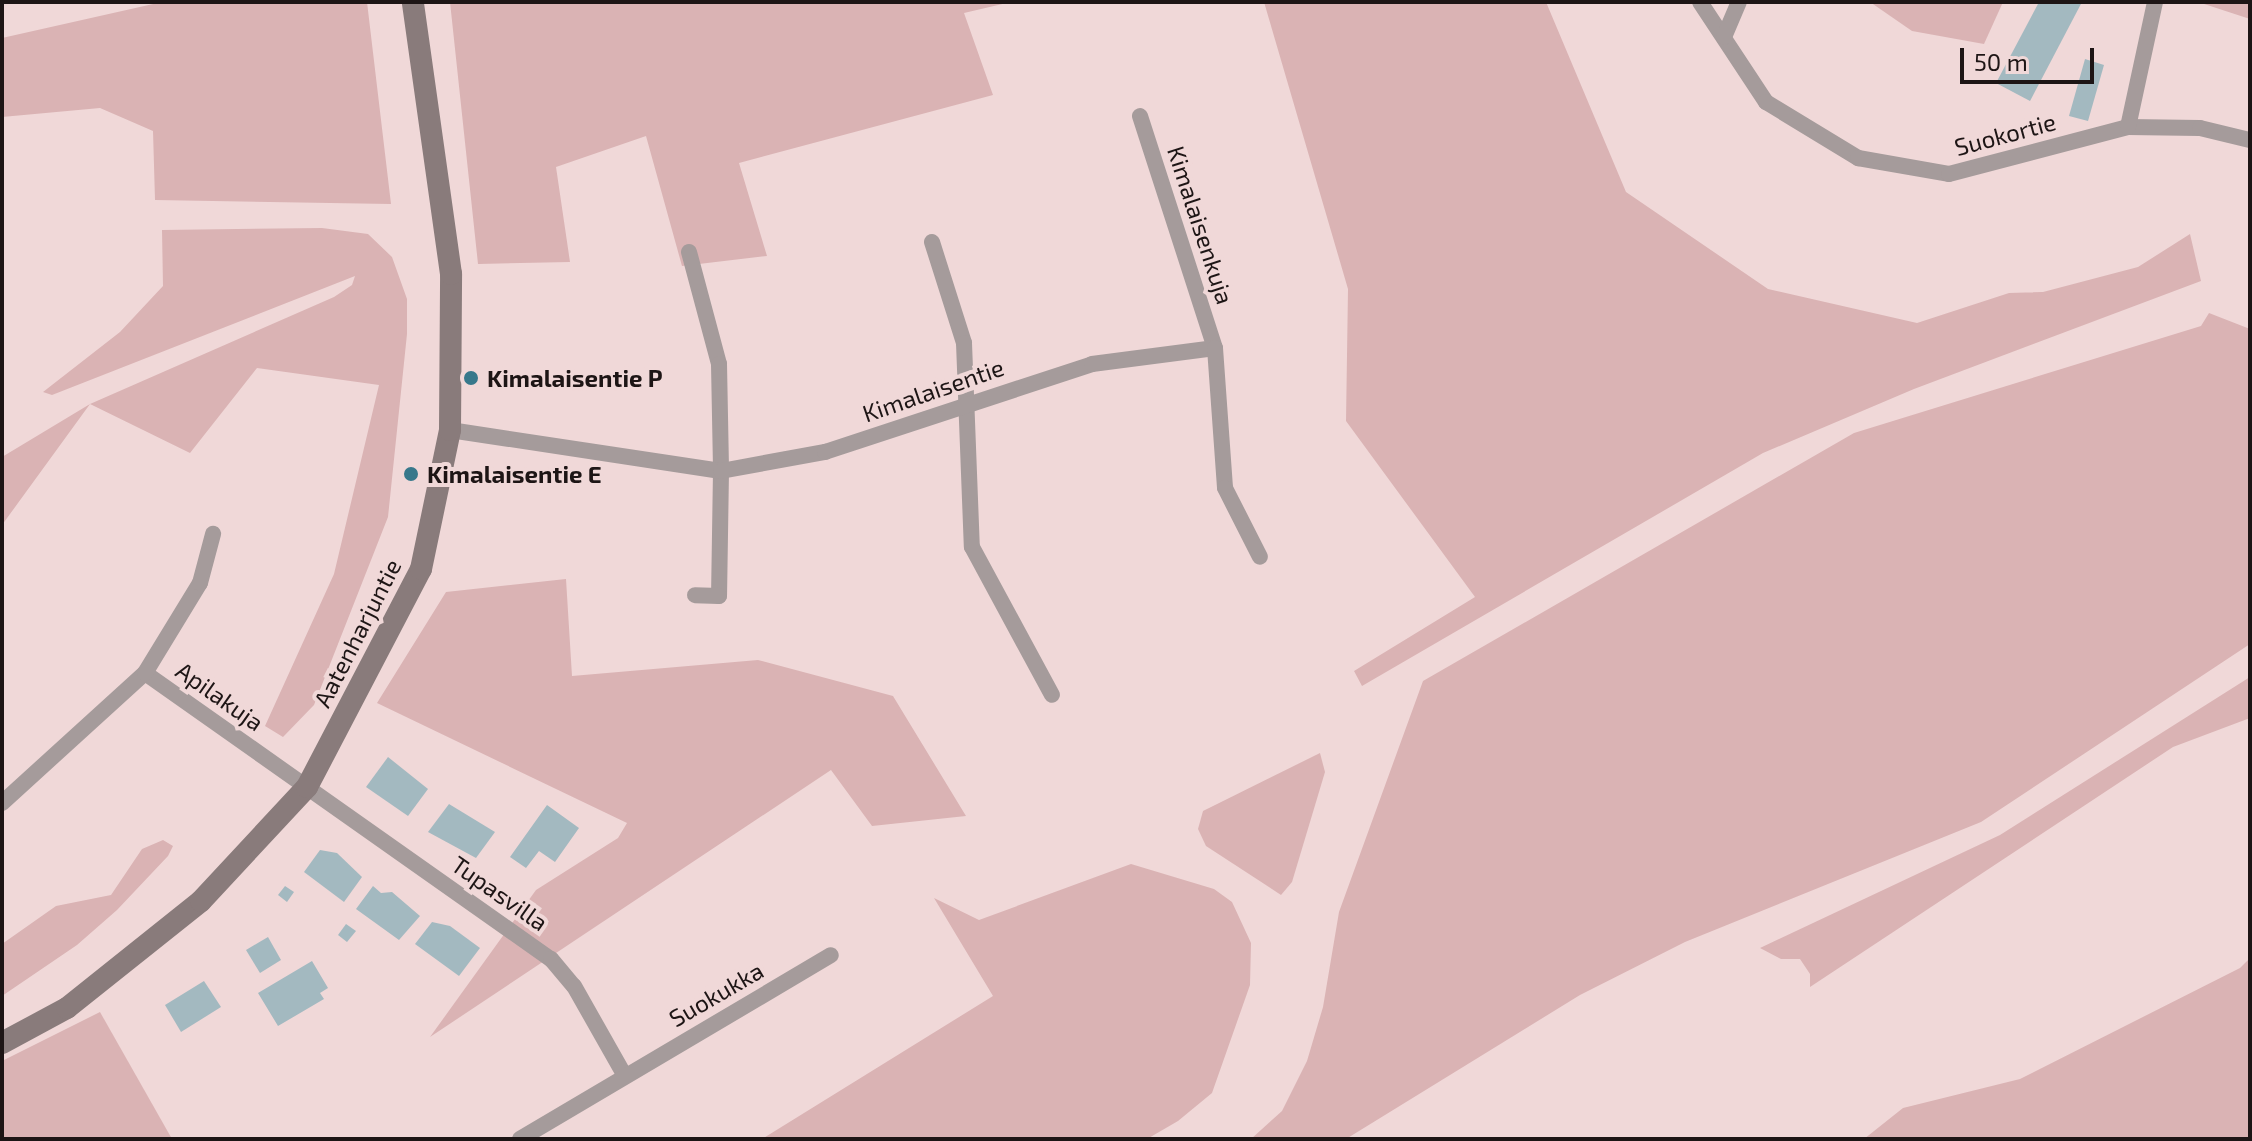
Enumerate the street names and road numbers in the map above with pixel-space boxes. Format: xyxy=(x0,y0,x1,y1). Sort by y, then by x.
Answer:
street label: Suokortie xyxy=(1951,107,2059,161)
street label: Kimalaisenkuja xyxy=(1162,142,1240,308)
street label: Kimalaisentie xyxy=(859,352,1007,428)
street label: Aatenharjuntie xyxy=(307,554,407,712)
street label: Apilakuja xyxy=(171,655,269,737)
street label: Tupasvilla xyxy=(446,849,554,937)
street label: Suokukka xyxy=(664,955,768,1033)

